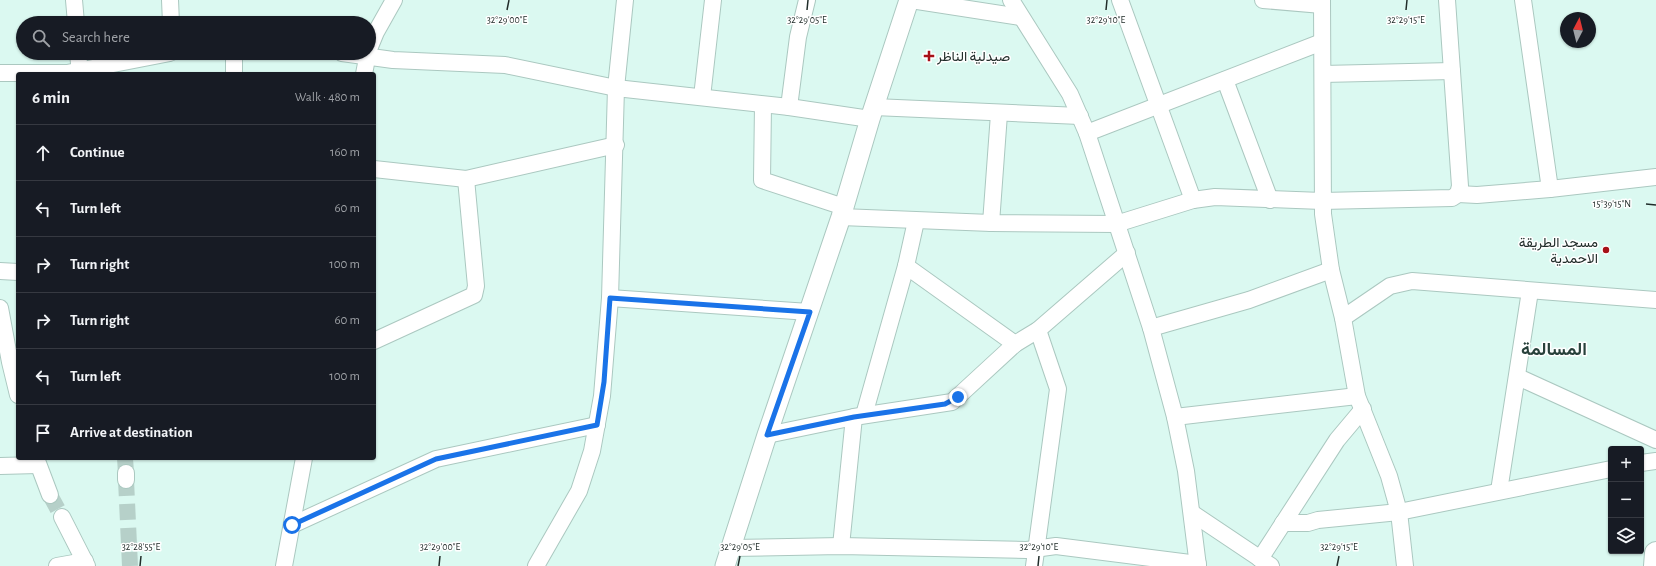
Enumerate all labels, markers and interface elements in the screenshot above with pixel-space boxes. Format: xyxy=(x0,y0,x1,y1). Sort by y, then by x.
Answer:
north arrow xyxy=(1560,12,1596,48)
text: 32°29'00"E xyxy=(487,15,528,25)
text: 32°29'05"E xyxy=(787,15,827,25)
text: 32°29'10"E xyxy=(1087,15,1126,25)
text: 32°29'15"E xyxy=(1387,15,1425,25)
search box xyxy=(16,16,376,60)
icon: search xyxy=(30,27,52,49)
text: Search here xyxy=(62,30,130,45)
place label: صيدلية الناظر xyxy=(936,50,1010,65)
marker: صيدلية الناظر xyxy=(924,51,934,61)
text: 6 min xyxy=(32,89,70,106)
text: Walk · 480 m xyxy=(295,91,360,104)
icon: ahead xyxy=(32,142,54,164)
text: Continue xyxy=(70,145,125,160)
text: 160 m xyxy=(330,146,360,159)
icon: left xyxy=(32,198,54,220)
text: 15°39'15"N xyxy=(1593,199,1631,209)
text: Turn left xyxy=(70,201,121,216)
text: 60 m xyxy=(334,202,360,215)
place label: مسجد الطريقة الاحمدية xyxy=(1519,236,1598,266)
marker: مسجد الطريقة الاحمدية xyxy=(1601,245,1611,255)
icon: right xyxy=(32,254,54,276)
text: Turn right xyxy=(70,257,129,272)
text: 100 m xyxy=(329,258,360,271)
icon: right xyxy=(32,310,54,332)
text: Turn right xyxy=(70,313,129,328)
text: 60 m xyxy=(334,314,360,327)
district label: المسالمة xyxy=(1521,341,1587,359)
icon: left xyxy=(32,366,54,388)
text: Turn left xyxy=(70,369,121,384)
text: 100 m xyxy=(329,370,360,383)
route end xyxy=(949,388,967,406)
icon: arrive xyxy=(32,422,54,444)
text: Arrive at destination xyxy=(70,425,193,440)
map controls xyxy=(1608,446,1644,554)
button: + xyxy=(1608,446,1644,482)
button: − xyxy=(1608,482,1644,518)
route start xyxy=(283,516,301,534)
button: layers xyxy=(1608,518,1644,554)
text: 32°28'55"E xyxy=(122,542,160,552)
text: 32°29'00"E xyxy=(420,542,461,552)
text: 32°29'05"E xyxy=(720,542,760,552)
text: 32°29'10"E xyxy=(1020,542,1059,552)
text: 32°29'15"E xyxy=(1320,542,1358,552)

